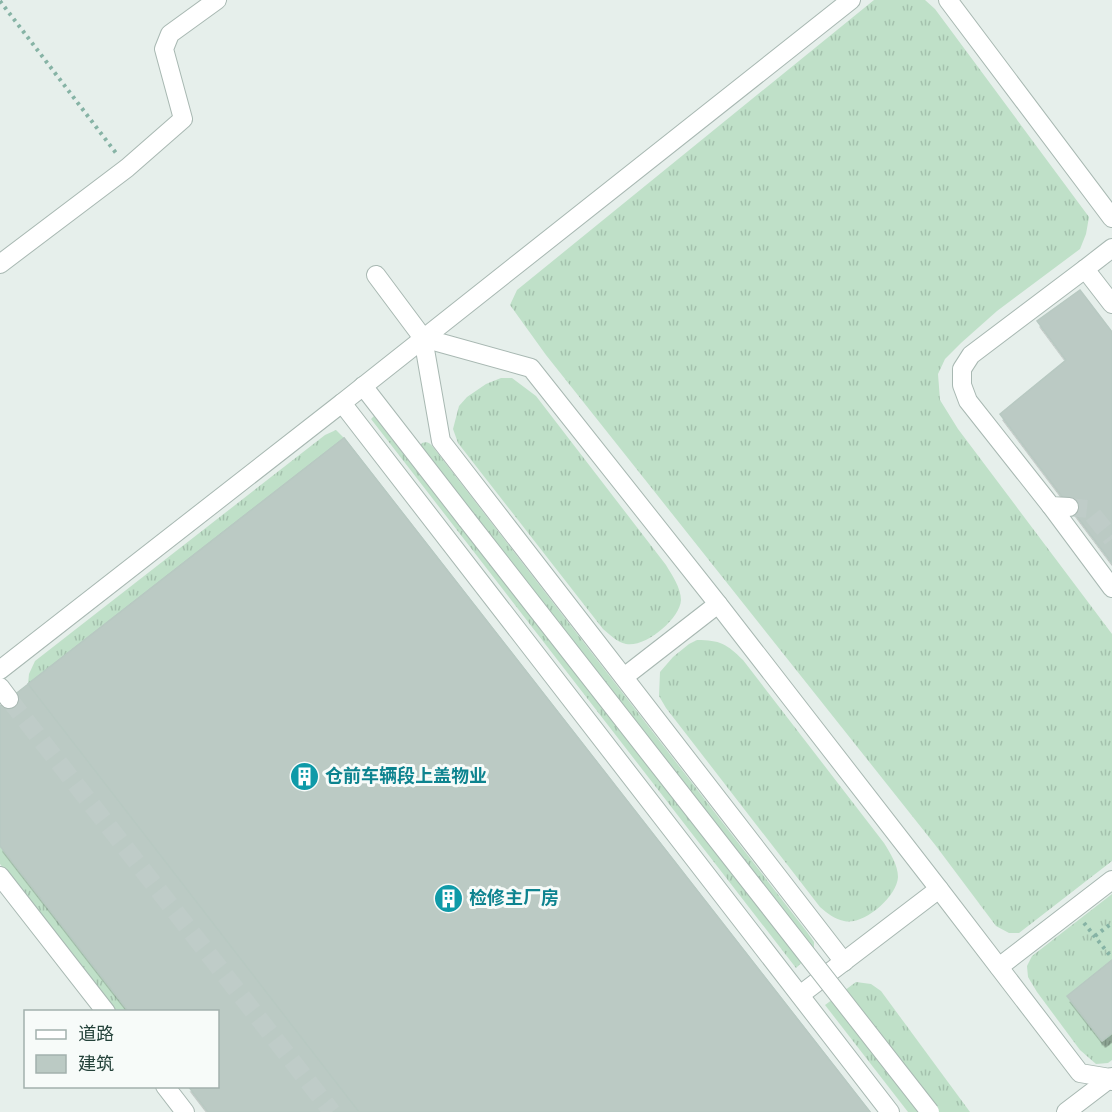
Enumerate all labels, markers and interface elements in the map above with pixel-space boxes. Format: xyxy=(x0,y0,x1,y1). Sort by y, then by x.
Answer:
building icon: 仓前车辆段上盖物业 xyxy=(288,760,320,792)
place label: 仓前车辆段上盖物业 xyxy=(325,763,487,788)
building icon: 检修主厂房 xyxy=(432,882,464,914)
place label: 检修主厂房 xyxy=(469,885,559,910)
legend xyxy=(24,1010,219,1088)
text: 道路 xyxy=(78,1021,114,1046)
text: 建筑 xyxy=(78,1051,114,1076)

